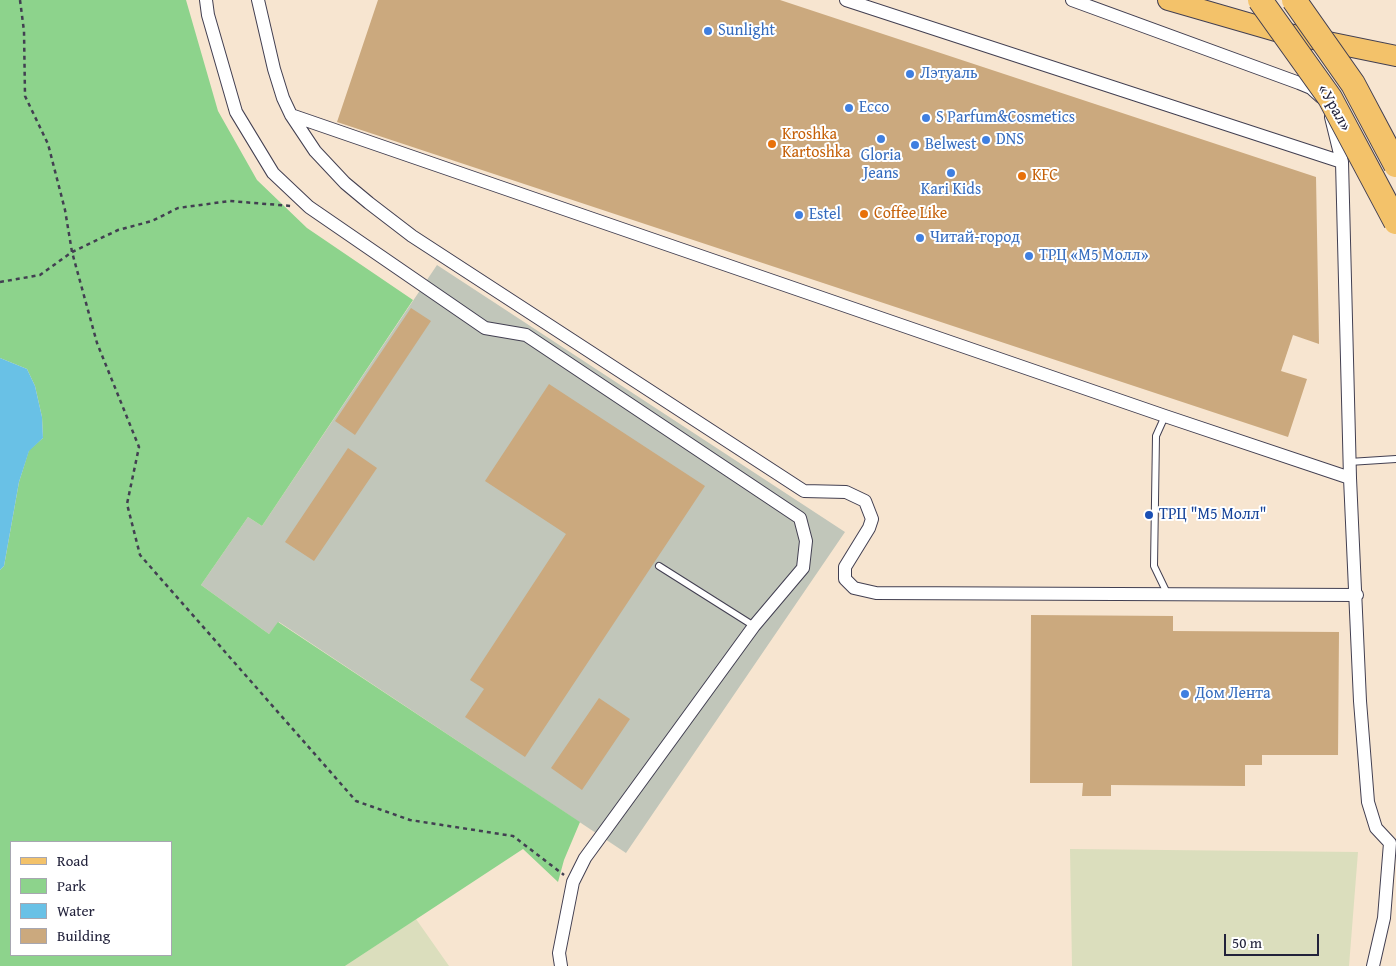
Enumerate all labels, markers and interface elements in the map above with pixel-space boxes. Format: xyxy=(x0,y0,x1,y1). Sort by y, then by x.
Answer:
place label: Sunlight xyxy=(718,21,775,41)
marker: Sunlight xyxy=(702,25,714,37)
place label: Лэтуаль xyxy=(920,64,978,84)
marker: Лэтуаль xyxy=(904,68,916,80)
street label: «Урал» xyxy=(1313,81,1355,135)
place label: Ecco xyxy=(859,98,889,118)
marker: Ecco xyxy=(843,102,855,114)
place label: S Parfum&Cosmetics xyxy=(936,108,1075,128)
marker: S Parfum&Cosmetics xyxy=(920,112,932,124)
place label: Kroshka Kartoshka xyxy=(782,125,850,163)
place label: DNS xyxy=(996,130,1024,150)
marker: Gloria Jeans xyxy=(875,133,887,145)
marker: DNS xyxy=(980,134,992,146)
place label: Belwest xyxy=(925,135,977,155)
marker: Kroshka Kartoshka xyxy=(766,138,778,150)
marker: Belwest xyxy=(909,139,921,151)
place label: Gloria Jeans xyxy=(861,146,901,184)
place label: KFC xyxy=(1032,166,1058,186)
marker: Kari Kids xyxy=(945,167,957,179)
marker: KFC xyxy=(1016,170,1028,182)
place label: Kari Kids xyxy=(921,180,981,200)
place label: Coffee Like xyxy=(874,204,947,224)
place label: Estel xyxy=(809,205,841,225)
marker: Coffee Like xyxy=(858,208,870,220)
marker: Estel xyxy=(793,209,805,221)
place label: Читай-город xyxy=(930,228,1020,248)
marker: Читай-город xyxy=(914,232,926,244)
place label: ТРЦ «М5 Молл» xyxy=(1039,246,1148,266)
marker: ТРЦ «М5 Молл» xyxy=(1023,250,1035,262)
place label: ТРЦ "М5 Молл" xyxy=(1159,505,1267,525)
marker: ТРЦ "М5 Молл" xyxy=(1143,509,1155,521)
place label: Дом Лента xyxy=(1195,684,1271,704)
marker: Дом Лента xyxy=(1179,688,1191,700)
legend xyxy=(10,841,172,956)
text: Road xyxy=(57,850,88,871)
text: Park xyxy=(57,875,86,896)
text: Water xyxy=(57,900,95,921)
scale bar xyxy=(1226,924,1321,956)
text: Building xyxy=(57,925,110,946)
text: 50 m xyxy=(1232,932,1262,953)

